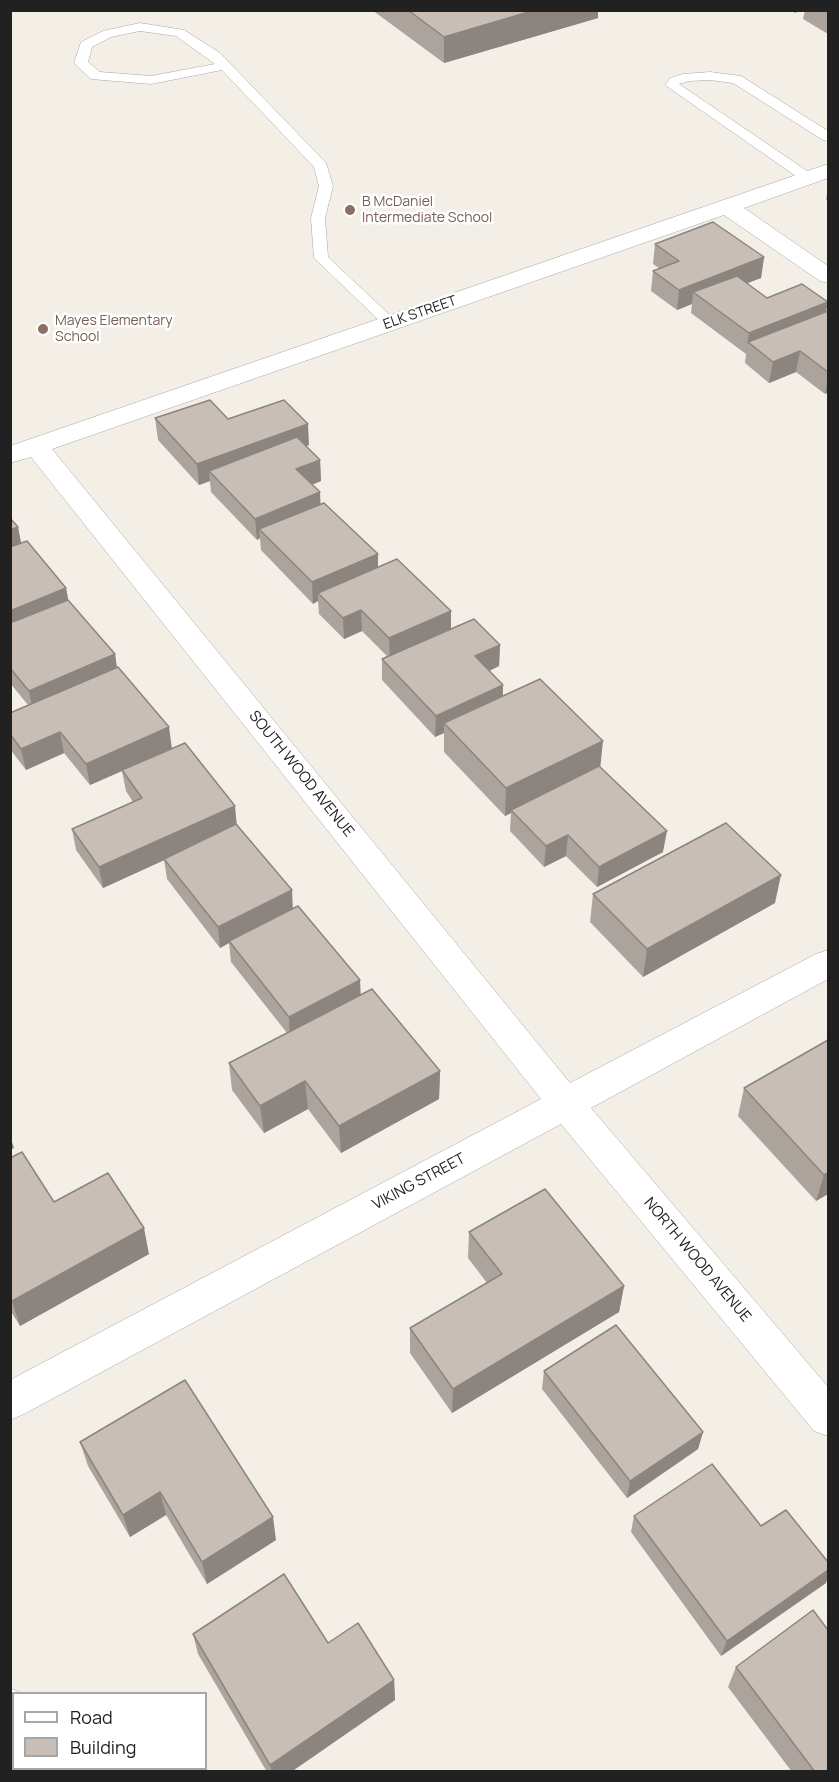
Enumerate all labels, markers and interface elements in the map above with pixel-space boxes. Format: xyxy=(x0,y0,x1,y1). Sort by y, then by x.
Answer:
place label: B McDaniel Intermediate School xyxy=(362,194,492,226)
marker: B McDaniel Intermediate School xyxy=(343,203,357,217)
street label: ELK STREET xyxy=(381,293,459,333)
place label: Mayes Elementary School xyxy=(55,313,173,346)
marker: Mayes Elementary School xyxy=(36,322,50,336)
street label: SOUTH WOOD AVENUE xyxy=(245,707,357,841)
street label: VIKING STREET xyxy=(370,1150,468,1214)
street label: NORTH WOOD AVENUE xyxy=(640,1194,754,1326)
legend xyxy=(12,1692,207,1770)
text: Road xyxy=(70,1705,113,1729)
text: Building xyxy=(70,1735,136,1759)

